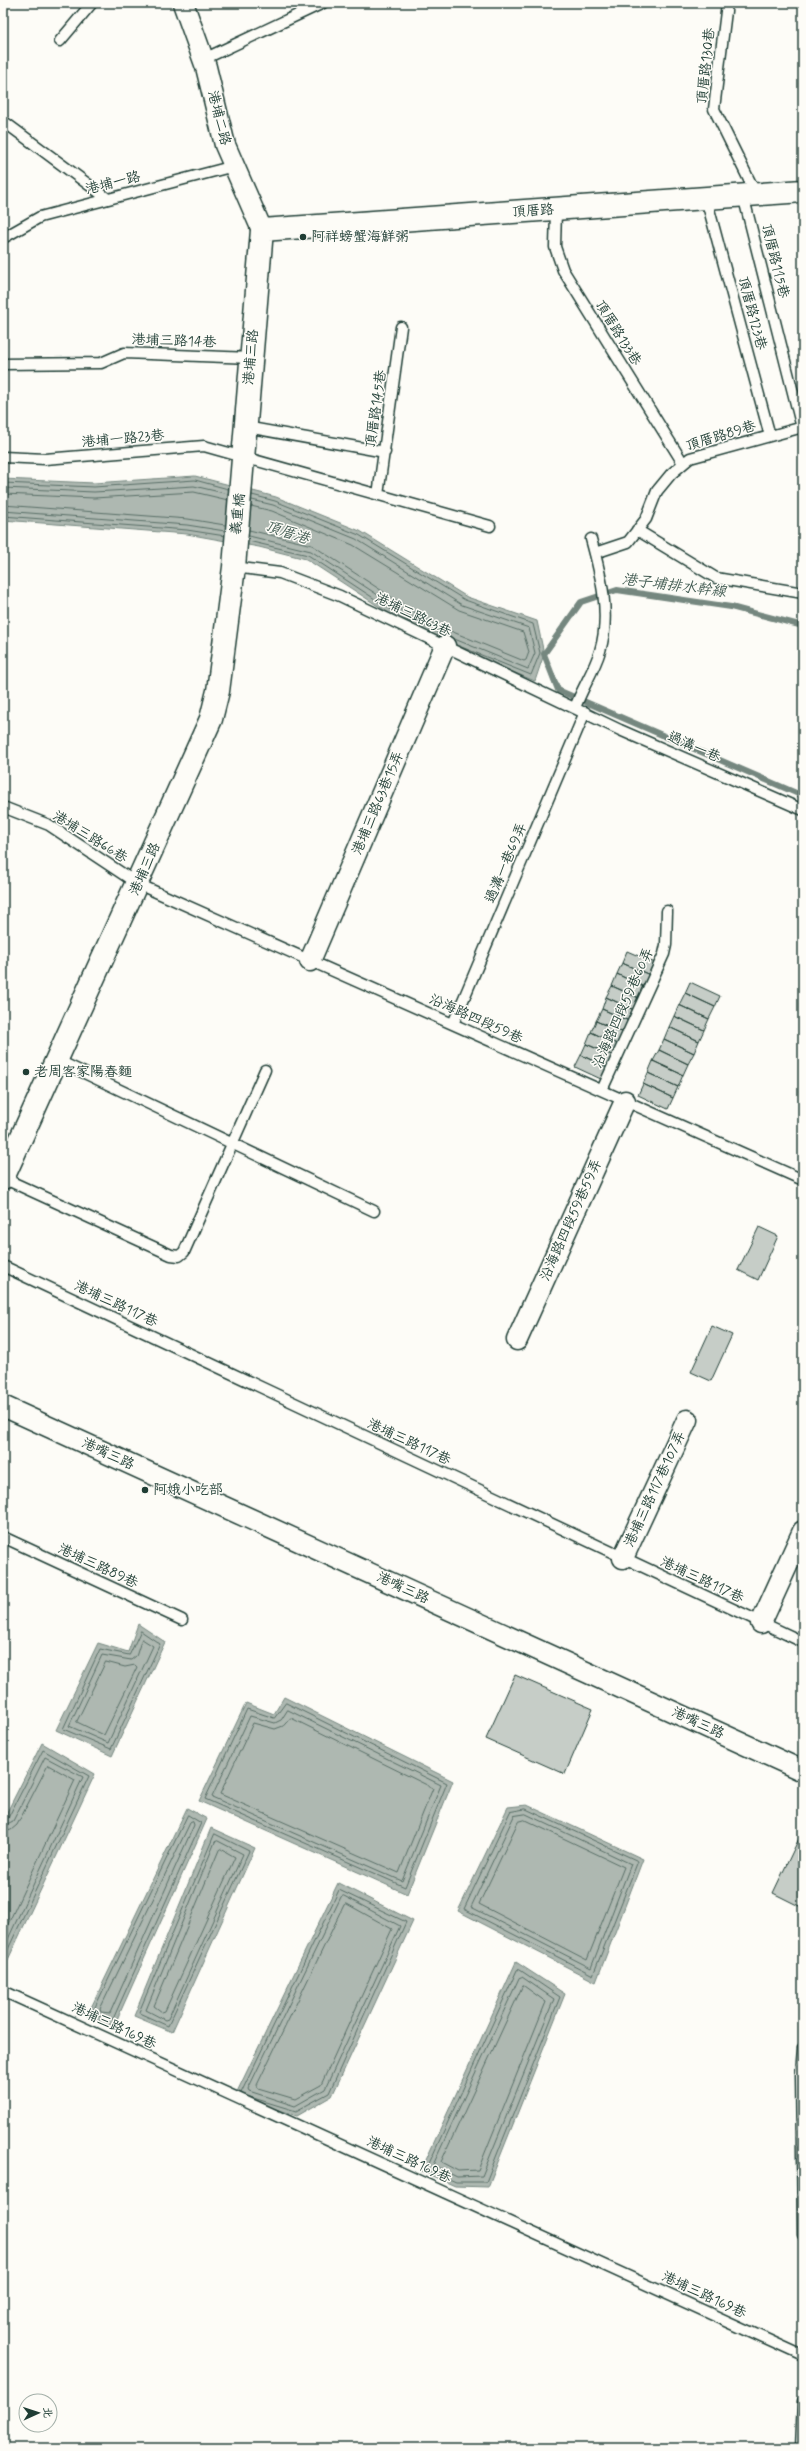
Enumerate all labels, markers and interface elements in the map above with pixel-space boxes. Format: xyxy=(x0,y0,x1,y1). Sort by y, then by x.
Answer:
street label: 頂厝路130巷 xyxy=(693,26,719,105)
street label: 港埔二路 xyxy=(203,89,235,147)
street label: 港埔一路 xyxy=(84,167,142,199)
street label: 頂厝路 xyxy=(511,201,555,221)
street label: 頂厝路115巷 xyxy=(757,222,793,301)
place label: 阿祥螃蟹海鮮粥 xyxy=(311,228,409,246)
marker: 阿祥螃蟹海鮮粥 xyxy=(298,232,308,242)
street label: 頂厝路123巷 xyxy=(734,274,771,353)
street label: 頂厝路133巷 xyxy=(591,297,646,370)
street label: 港埔三路 xyxy=(240,328,262,386)
street label: 港埔三路14巷 xyxy=(131,331,218,352)
street label: 頂厝路145巷 xyxy=(362,368,391,449)
street label: 頂厝路89巷 xyxy=(684,417,759,455)
street label: 港埔一路23巷 xyxy=(81,426,166,452)
street label: 義重橋 xyxy=(227,492,249,536)
water label: 頂厝港 xyxy=(263,517,313,550)
water label: 港子埔排水幹線 xyxy=(621,570,728,602)
street label: 港埔三路63巷 xyxy=(372,589,455,642)
street label: 過溝一巷 xyxy=(665,727,724,767)
street label: 港埔三路63巷15弄 xyxy=(348,748,408,858)
street label: 港埔三路66巷 xyxy=(49,807,132,868)
street label: 過溝一巷69弄 xyxy=(481,820,531,906)
street label: 港埔三路 xyxy=(125,840,165,898)
street label: 沿海路四段59巷60弄 xyxy=(588,945,658,1071)
street label: 沿海路四段59巷 xyxy=(426,990,527,1048)
place label: 老周客家陽春麵 xyxy=(34,1063,132,1081)
marker: 老周客家陽春麵 xyxy=(21,1067,31,1077)
street label: 沿海路四段59巷59弄 xyxy=(536,1156,606,1284)
street label: 港埔三路117巷 xyxy=(71,1277,162,1332)
street label: 港埔三路117巷 xyxy=(364,1415,455,1470)
street label: 港埔三路117巷107弄 xyxy=(620,1428,690,1550)
street label: 港嘴三路 xyxy=(79,1434,137,1474)
place label: 阿娥小吃部 xyxy=(153,1481,223,1499)
marker: 阿娥小吃部 xyxy=(140,1485,150,1495)
street label: 港埔三路89巷 xyxy=(55,1540,142,1593)
street label: 港埔三路117巷 xyxy=(657,1553,748,1608)
street label: 港嘴三路 xyxy=(374,1568,432,1608)
street label: 港嘴三路 xyxy=(669,1703,727,1743)
street label: 港埔三路169巷 xyxy=(69,1999,160,2054)
street label: 港埔三路169巷 xyxy=(364,2133,455,2188)
street label: 港埔三路169巷 xyxy=(659,2268,750,2323)
north arrow xyxy=(18,2393,58,2433)
text: 北 xyxy=(40,2407,54,2418)

